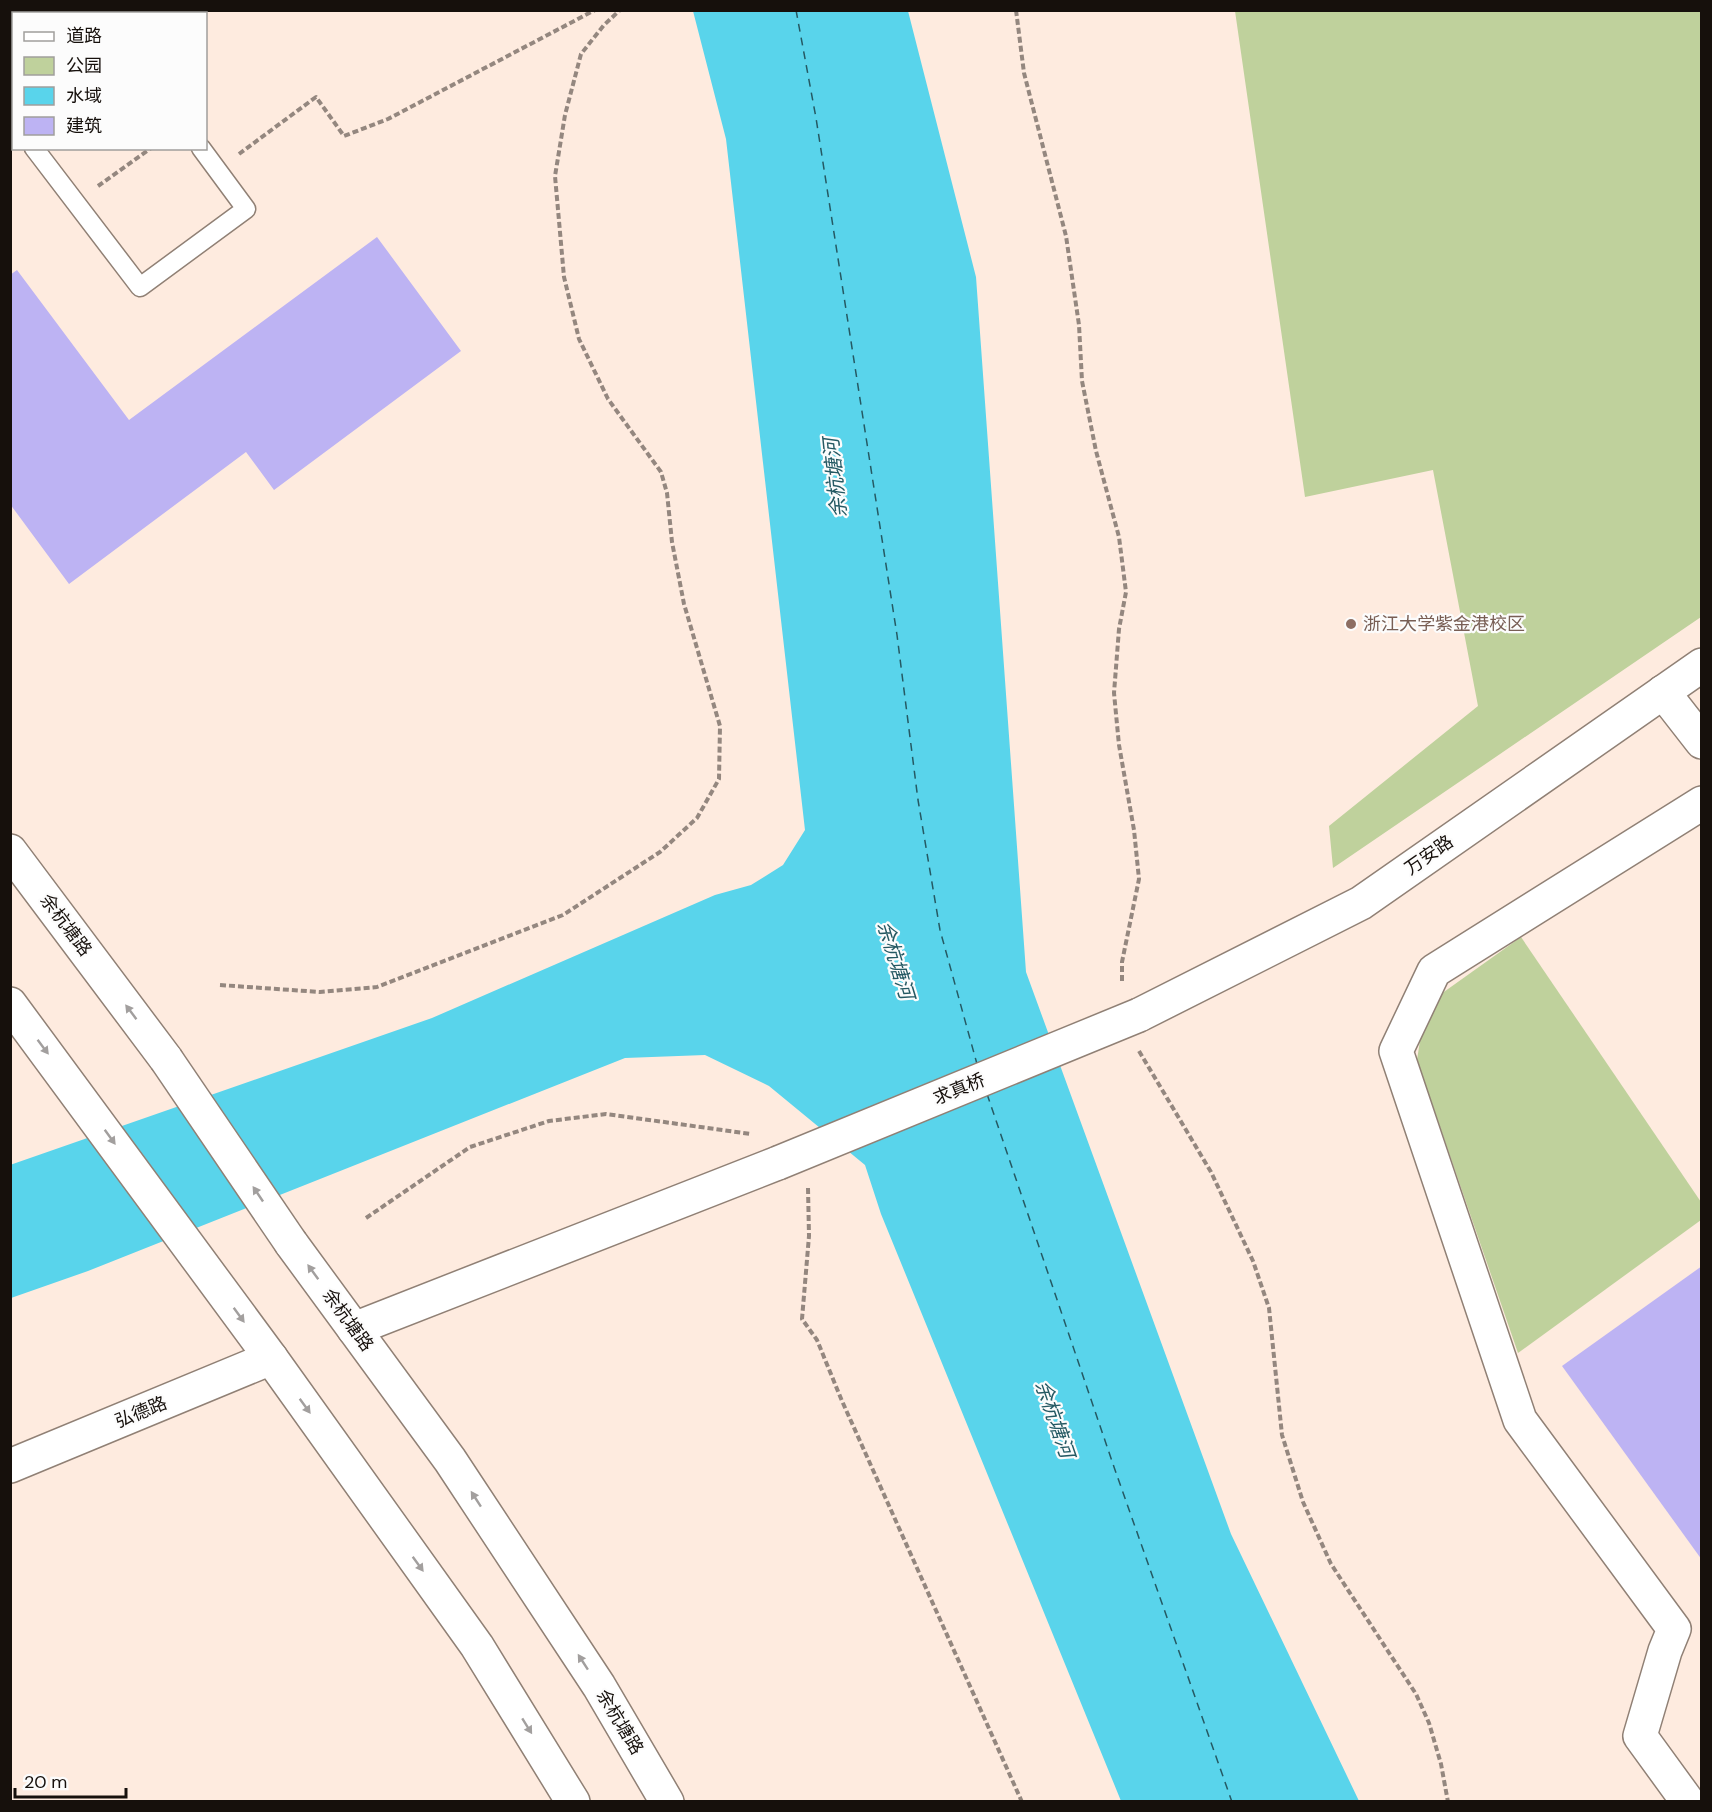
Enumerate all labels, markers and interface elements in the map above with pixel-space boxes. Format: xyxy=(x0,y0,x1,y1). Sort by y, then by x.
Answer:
legend xyxy=(12,12,207,150)
text: 道路 xyxy=(66,24,102,48)
text: 公园 xyxy=(66,54,102,78)
text: 水域 xyxy=(66,84,102,108)
text: 建筑 xyxy=(66,114,102,138)
water label: 余杭塘河 xyxy=(817,433,852,519)
place label: 浙江大学紫金港校区 xyxy=(1363,612,1525,636)
marker: 浙江大学紫金港校区 xyxy=(1344,617,1358,631)
street label: 万安路 xyxy=(1400,830,1458,880)
street label: 余杭塘路 xyxy=(35,889,97,961)
water label: 余杭塘河 xyxy=(872,918,921,1006)
one-way arrow xyxy=(125,1004,137,1020)
one-way arrow xyxy=(36,1039,49,1055)
street label: 求真桥 xyxy=(929,1068,989,1110)
one-way arrow xyxy=(103,1130,115,1145)
one-way arrow xyxy=(252,1187,264,1203)
one-way arrow xyxy=(307,1265,319,1281)
street label: 余杭塘路 xyxy=(317,1284,379,1356)
one-way arrow xyxy=(233,1308,245,1323)
water label: 余杭塘河 xyxy=(1030,1377,1082,1465)
street label: 弘德路 xyxy=(111,1391,171,1433)
one-way arrow xyxy=(299,1397,311,1413)
one-way arrow xyxy=(470,1491,481,1507)
one-way arrow xyxy=(412,1556,424,1572)
one-way arrow xyxy=(577,1654,589,1670)
street label: 余杭塘路 xyxy=(591,1685,649,1759)
one-way arrow xyxy=(521,1718,532,1735)
scale bar xyxy=(15,1761,126,1799)
text: 20 m xyxy=(24,1770,67,1794)

